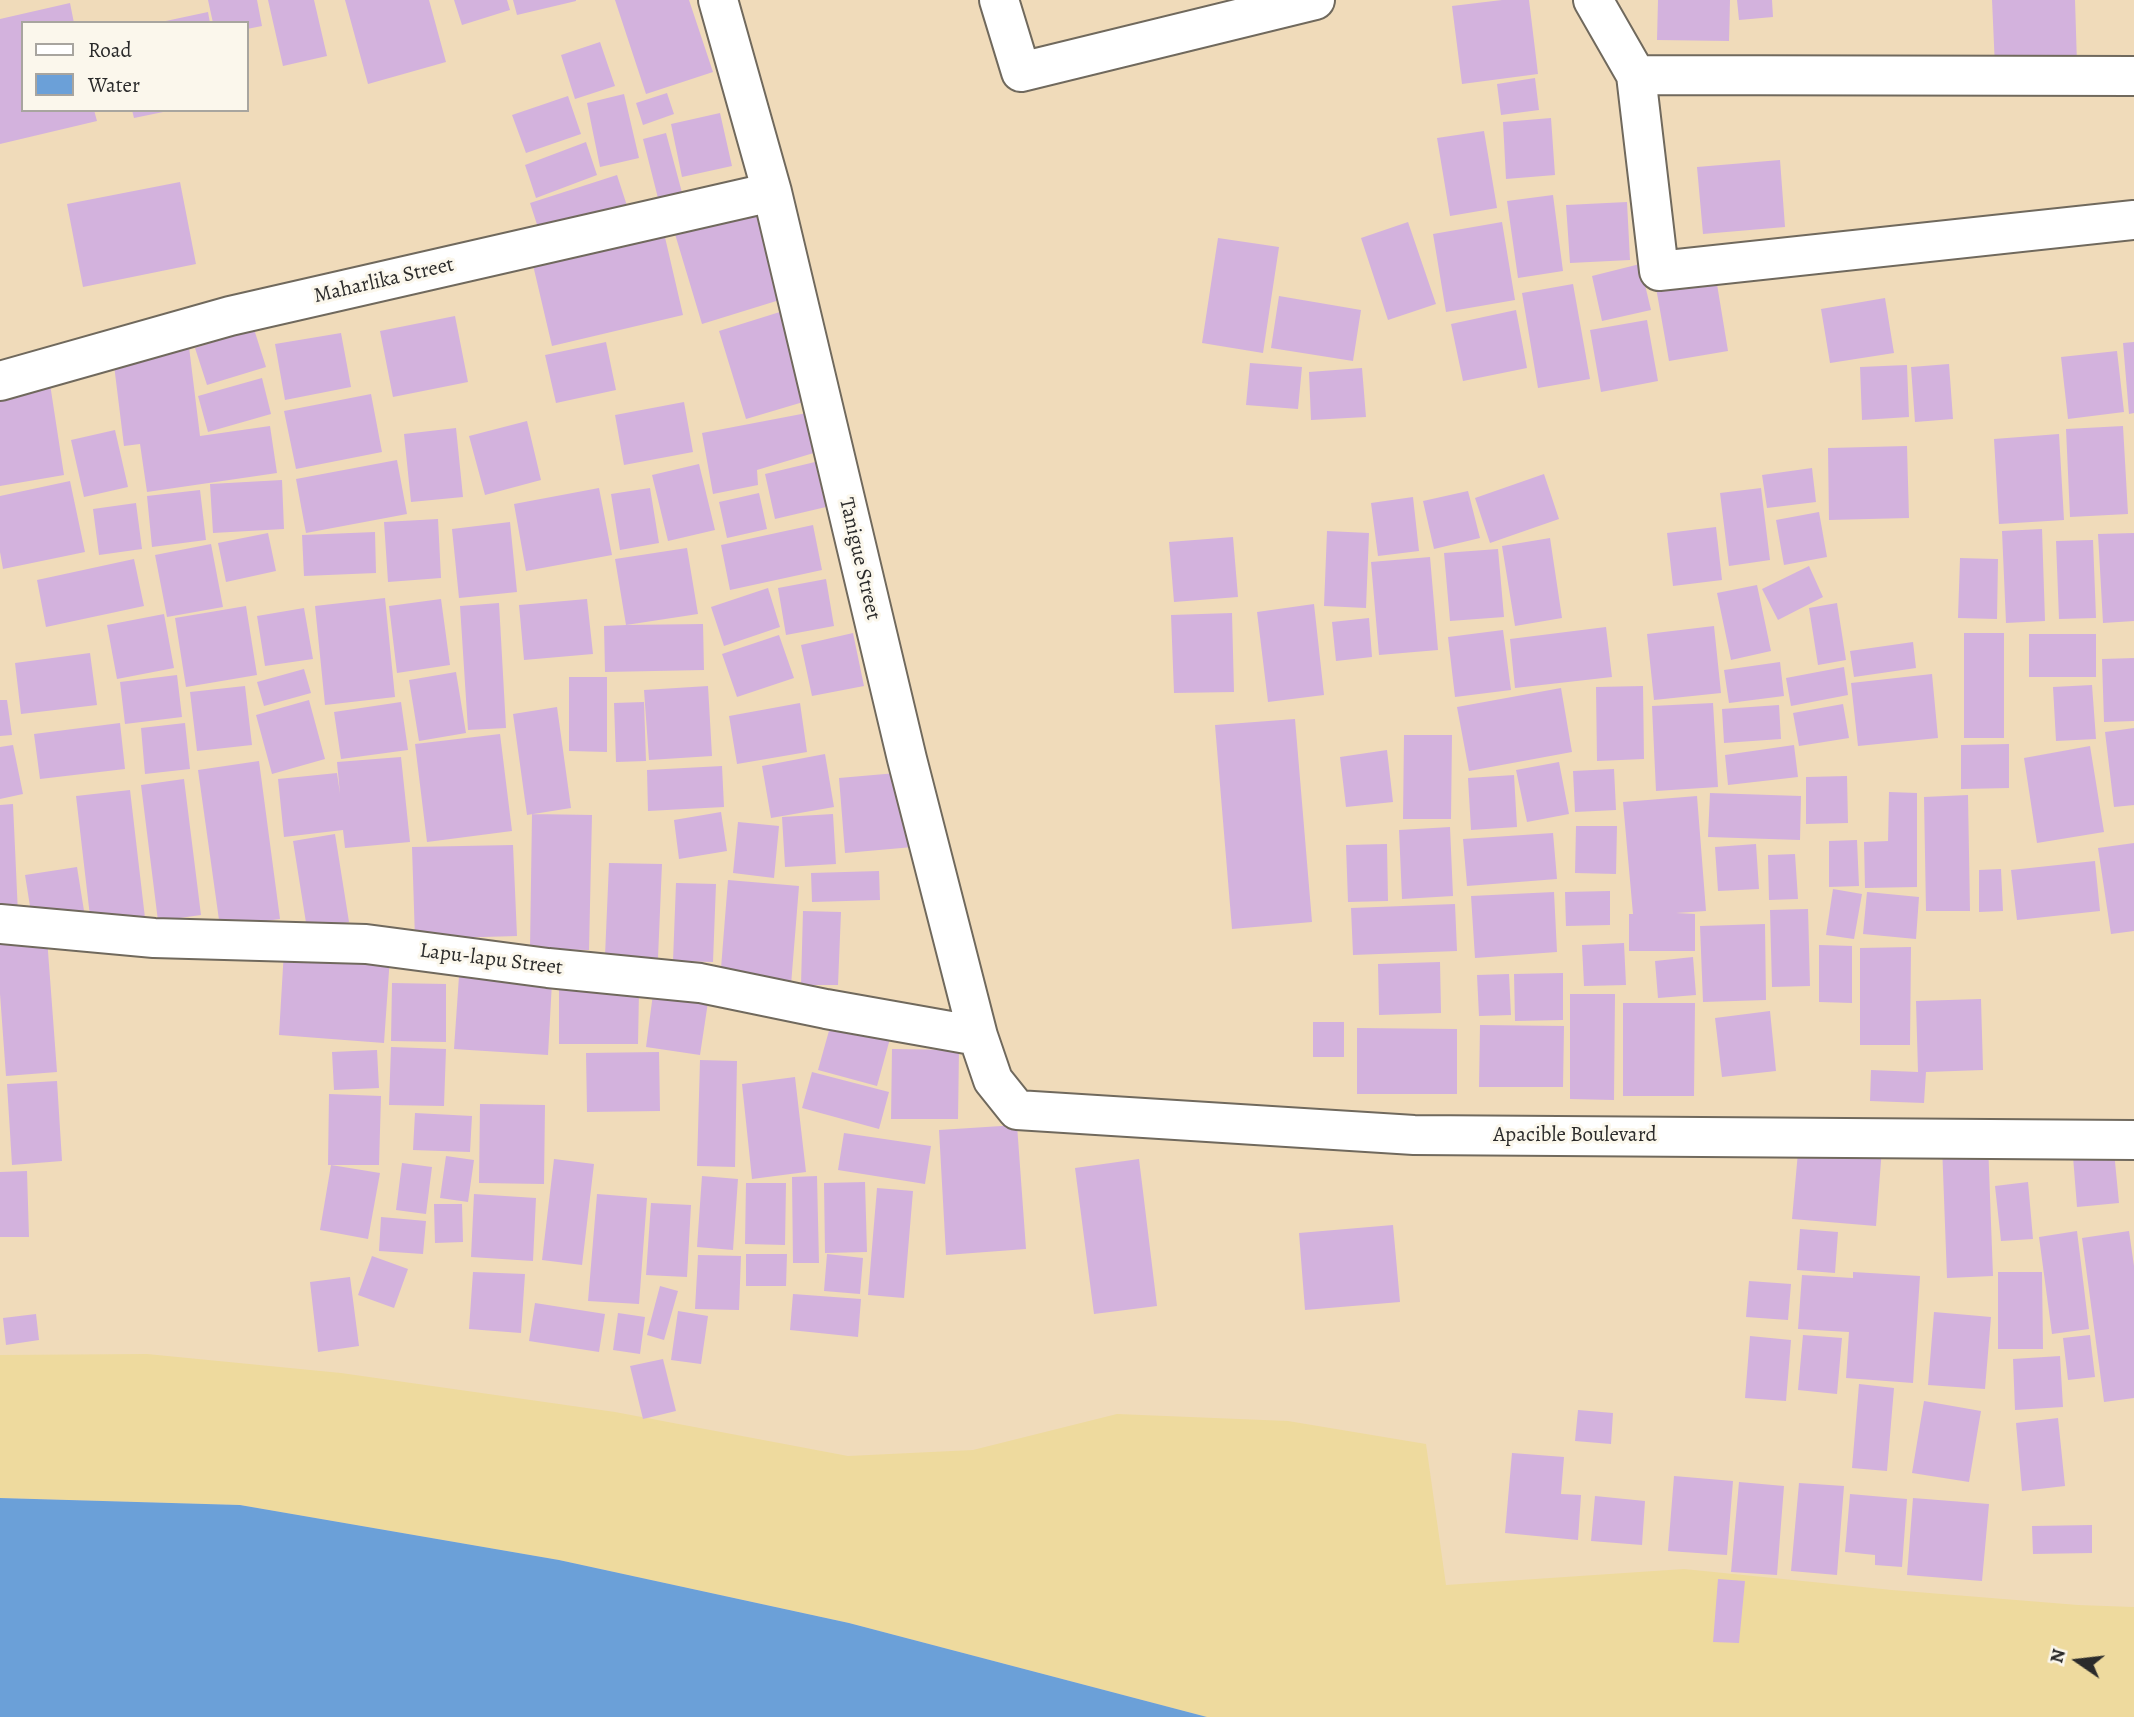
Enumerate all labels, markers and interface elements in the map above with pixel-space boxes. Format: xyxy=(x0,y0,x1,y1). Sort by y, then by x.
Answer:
legend xyxy=(21,21,248,112)
text: Road xyxy=(88,36,132,64)
text: Water xyxy=(88,71,140,99)
street label: Maharlika Street xyxy=(311,253,457,309)
street label: Tanigue Street xyxy=(833,495,885,623)
street label: Lapu-lapu Street xyxy=(418,939,564,981)
street label: Apacible Boulevard xyxy=(1493,1123,1657,1149)
north arrow xyxy=(2043,1626,2113,1696)
text: N xyxy=(2043,1646,2072,1666)

